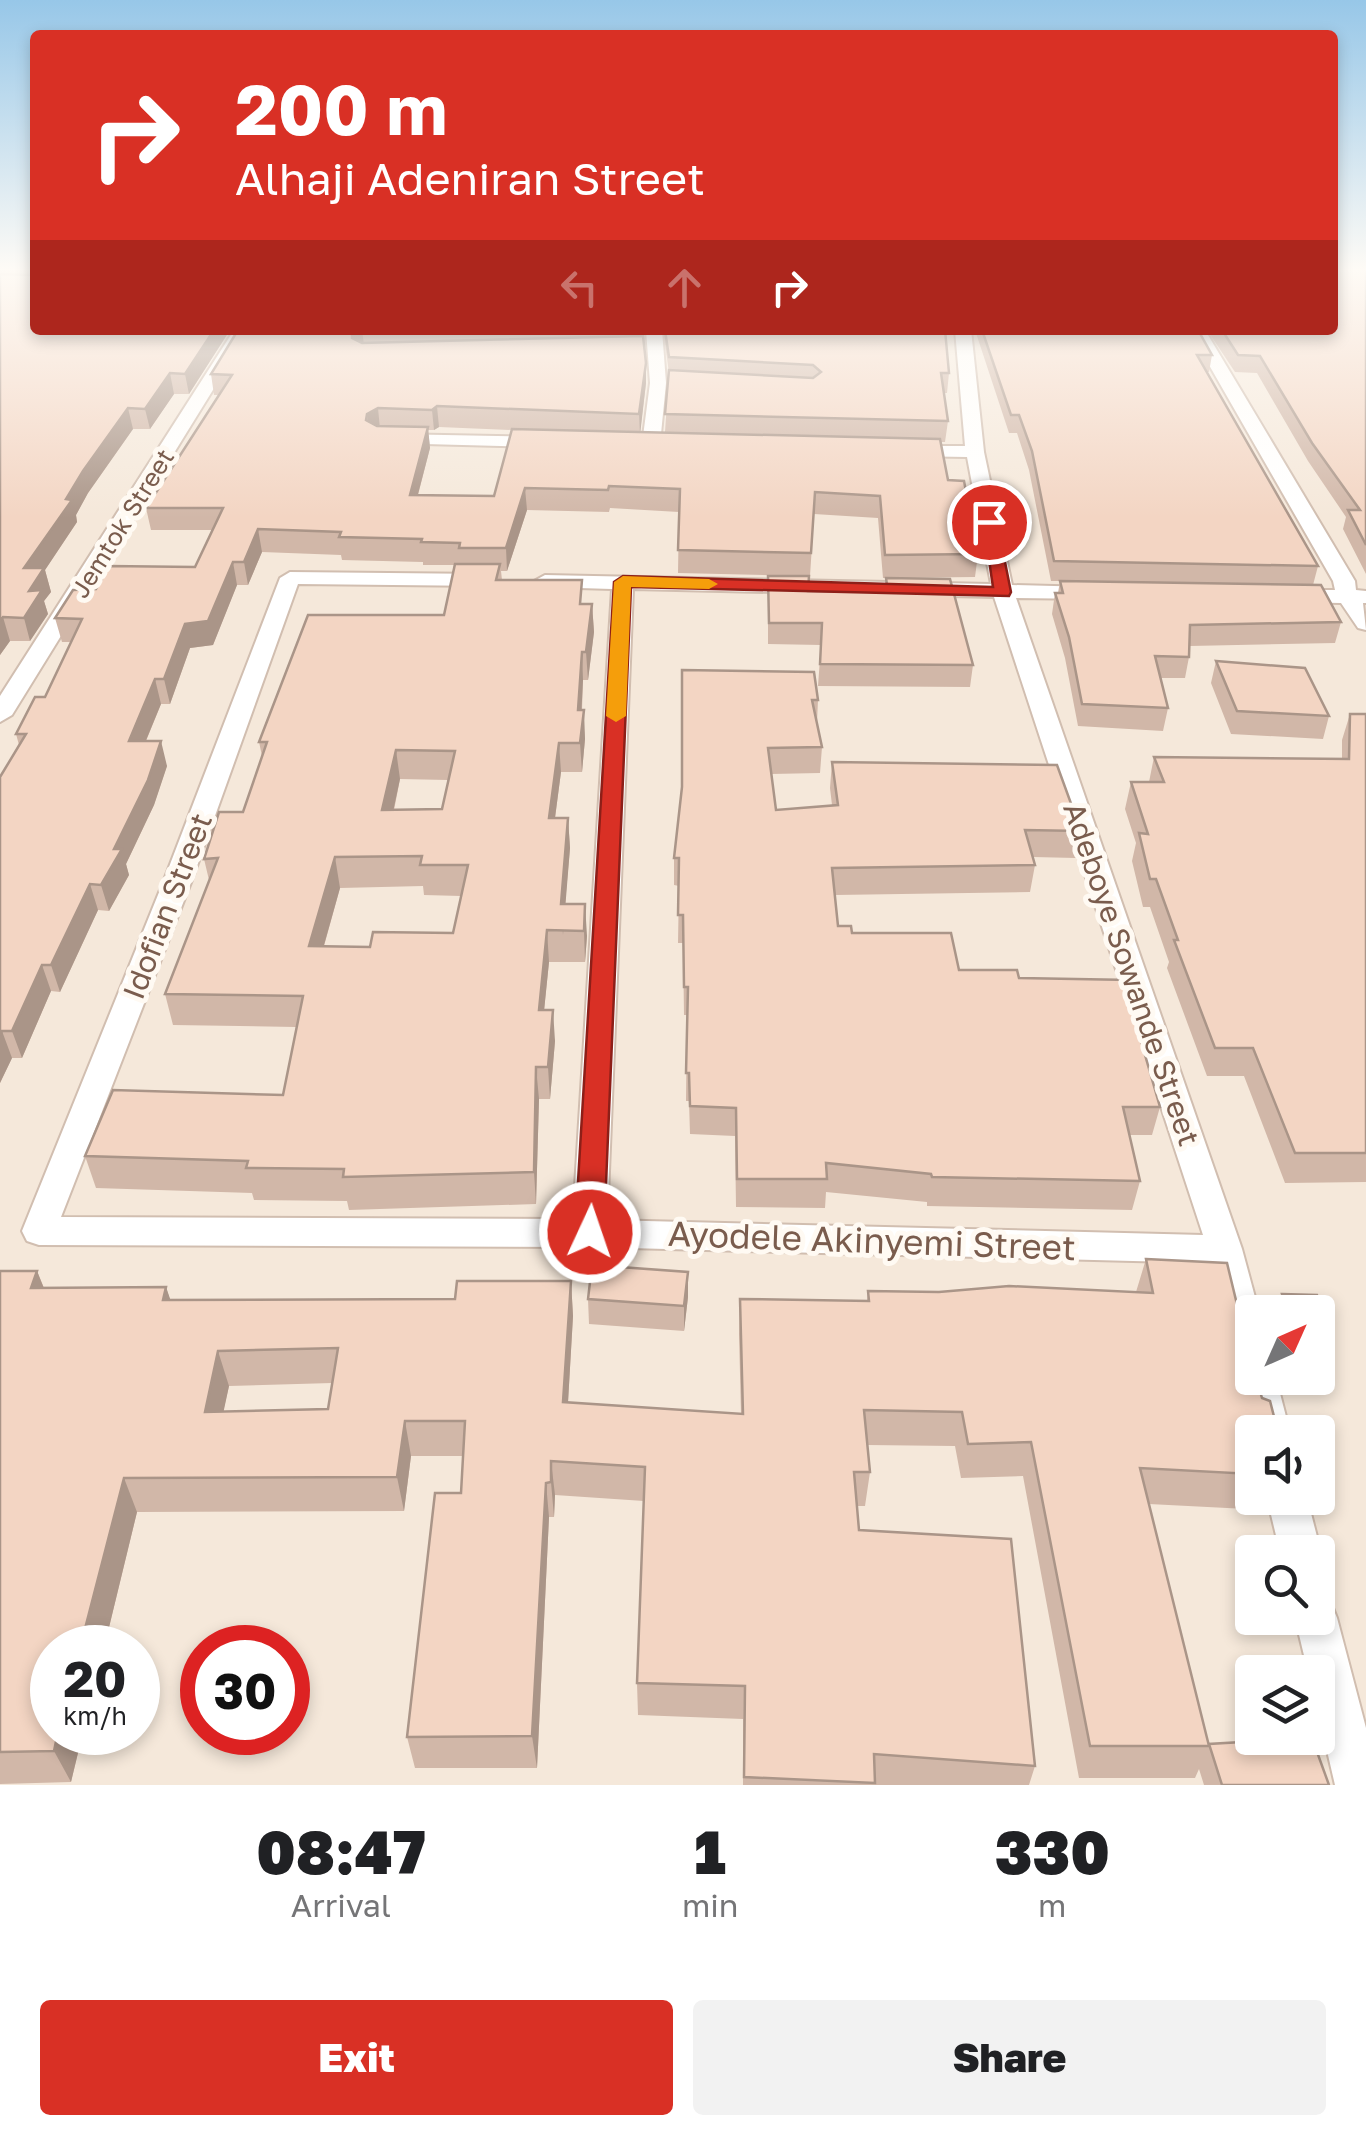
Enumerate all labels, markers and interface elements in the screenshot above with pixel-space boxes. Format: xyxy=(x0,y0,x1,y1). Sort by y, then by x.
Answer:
text: 200 m xyxy=(235,66,447,150)
icon: right xyxy=(70,70,200,200)
text: Alhaji Adeniran Street xyxy=(235,151,705,205)
icon: left xyxy=(552,260,607,315)
icon: ahead xyxy=(657,260,712,315)
icon: right xyxy=(762,260,817,315)
street label: Jemtok Street xyxy=(64,443,180,603)
pin xyxy=(947,480,1032,565)
icon: arrive xyxy=(962,495,1017,550)
street label: Adeboye Sowande Street xyxy=(1056,798,1208,1150)
street label: Idofian Street xyxy=(115,808,219,1004)
position arrow xyxy=(538,1180,642,1284)
street label: Ayodele Akinyemi Street xyxy=(667,1212,1077,1268)
north arrow xyxy=(1235,1295,1335,1395)
map controls xyxy=(1235,1295,1335,1755)
button: sound xyxy=(1235,1415,1335,1515)
button: search xyxy=(1235,1535,1335,1635)
speed limit sign: 30 xyxy=(180,1625,310,1755)
text: 20 xyxy=(63,1648,126,1708)
button: layers xyxy=(1235,1655,1335,1755)
text: km/h xyxy=(63,1700,127,1731)
text: 08:47 xyxy=(256,1815,426,1887)
text: 1 xyxy=(694,1815,726,1887)
text: 330 xyxy=(995,1815,1110,1887)
text: Arrival xyxy=(291,1886,391,1924)
text: min xyxy=(682,1886,738,1924)
text: m xyxy=(1038,1886,1066,1924)
button: Exit xyxy=(40,2000,673,2115)
button: Share xyxy=(693,2000,1326,2115)

